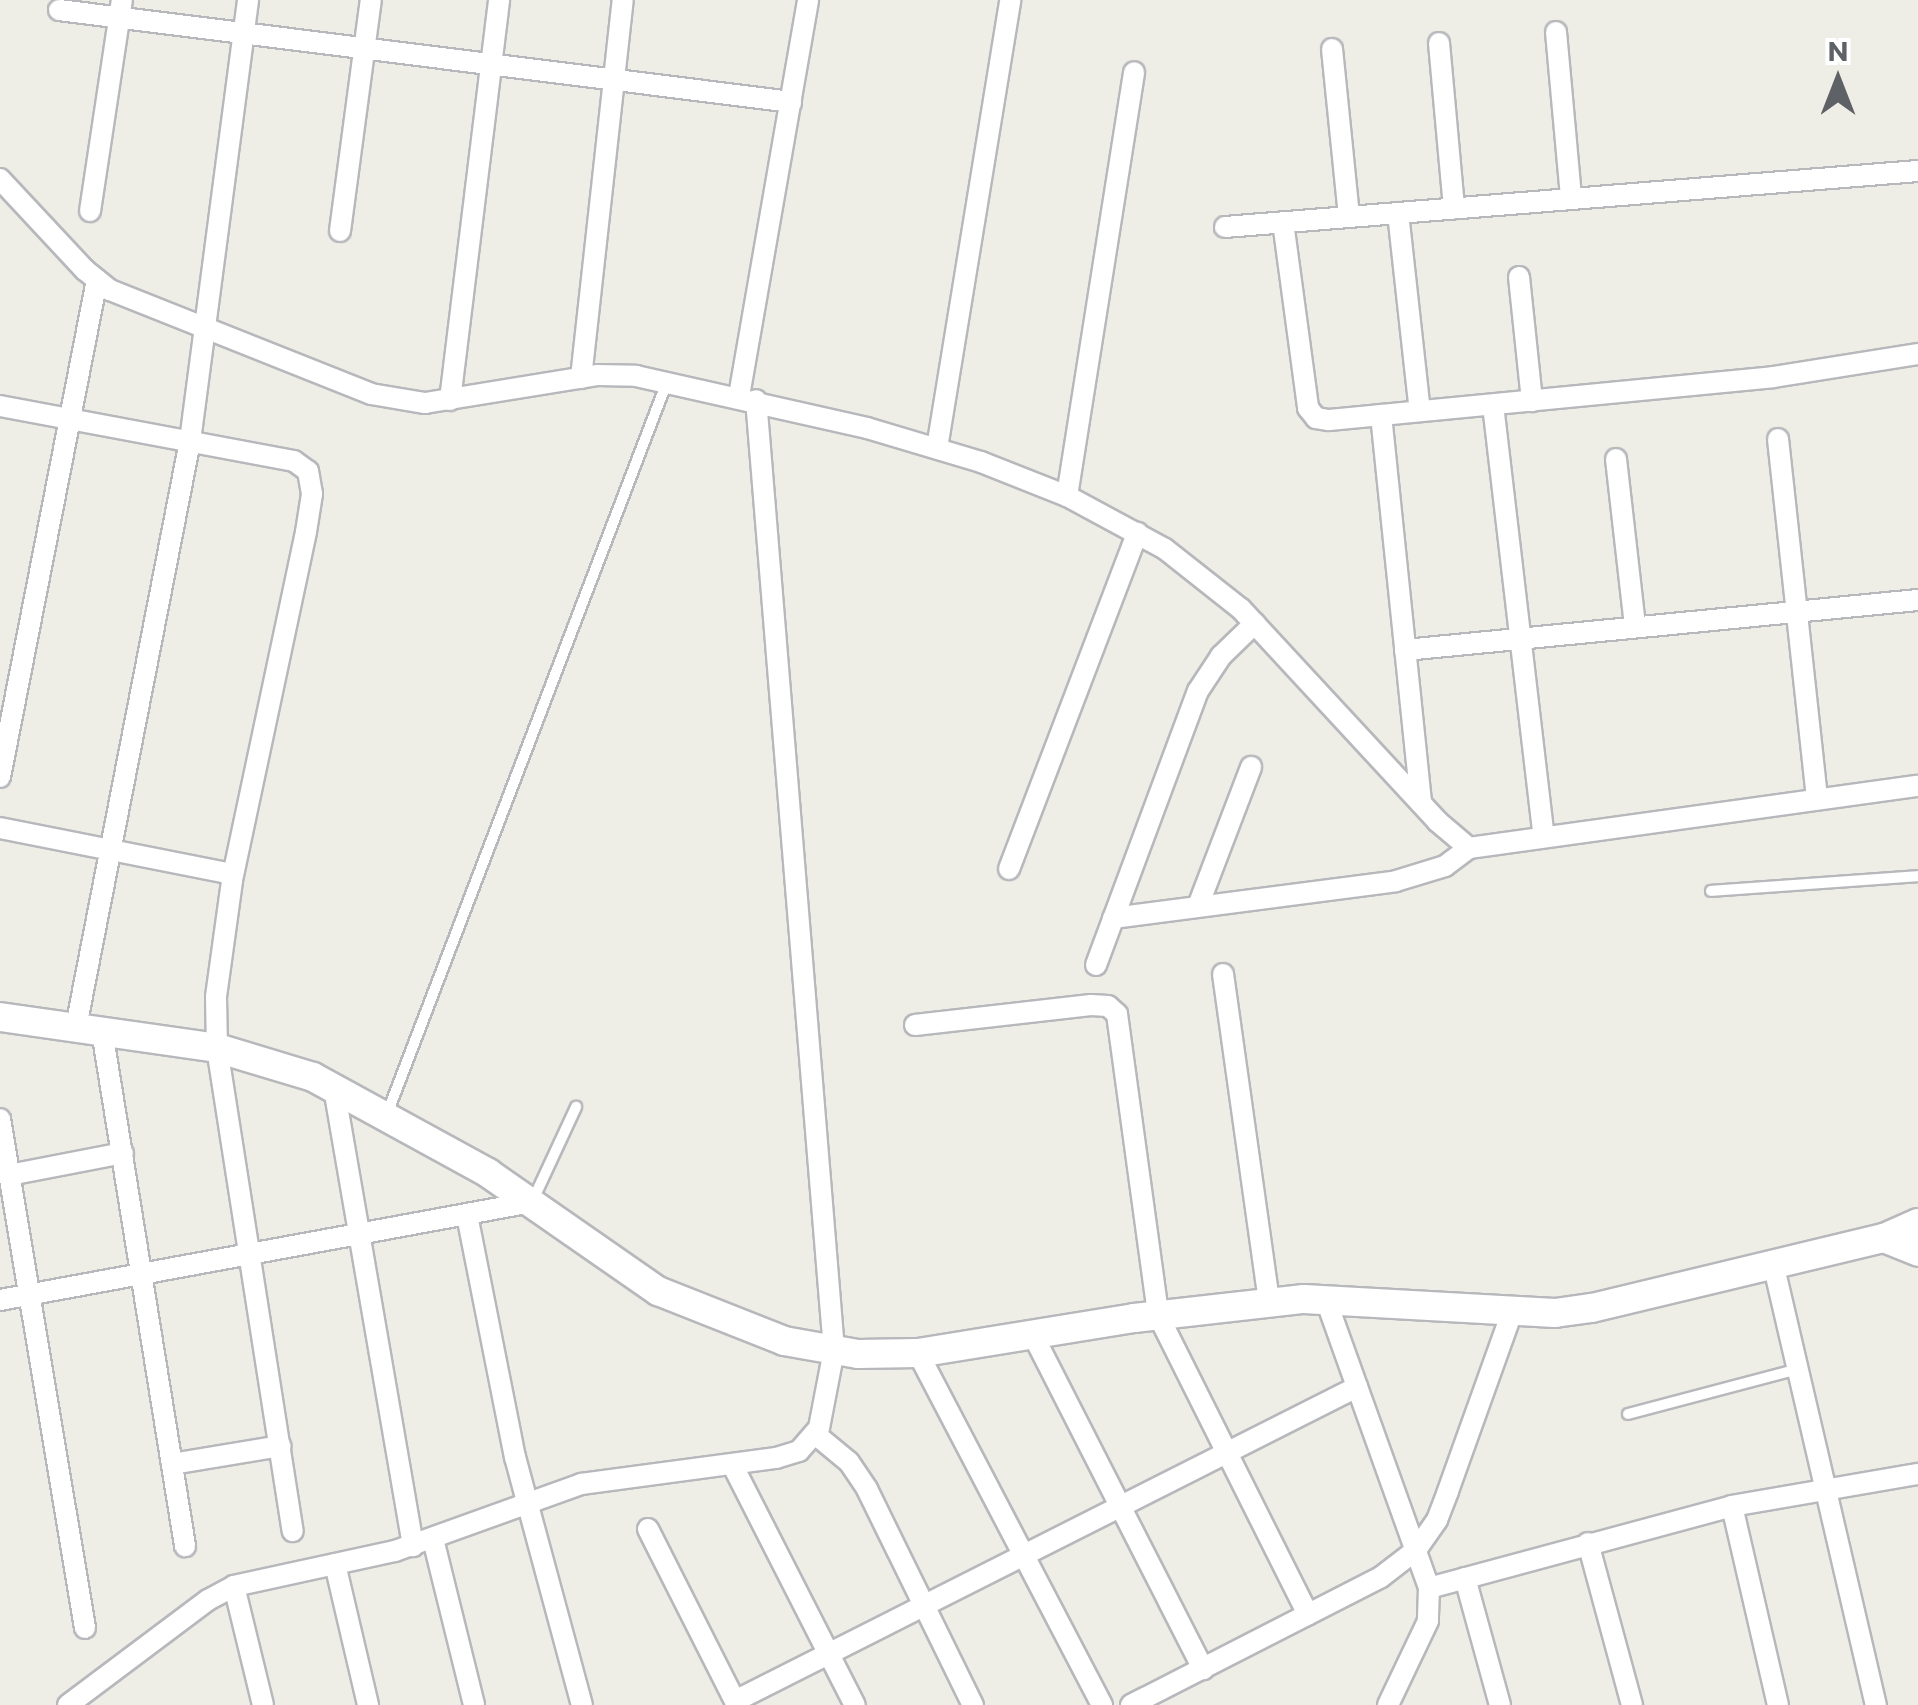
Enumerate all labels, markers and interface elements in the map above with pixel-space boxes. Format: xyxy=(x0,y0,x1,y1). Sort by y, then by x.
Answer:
north arrow xyxy=(1788,30,1888,130)
text: N xyxy=(1828,33,1849,67)

